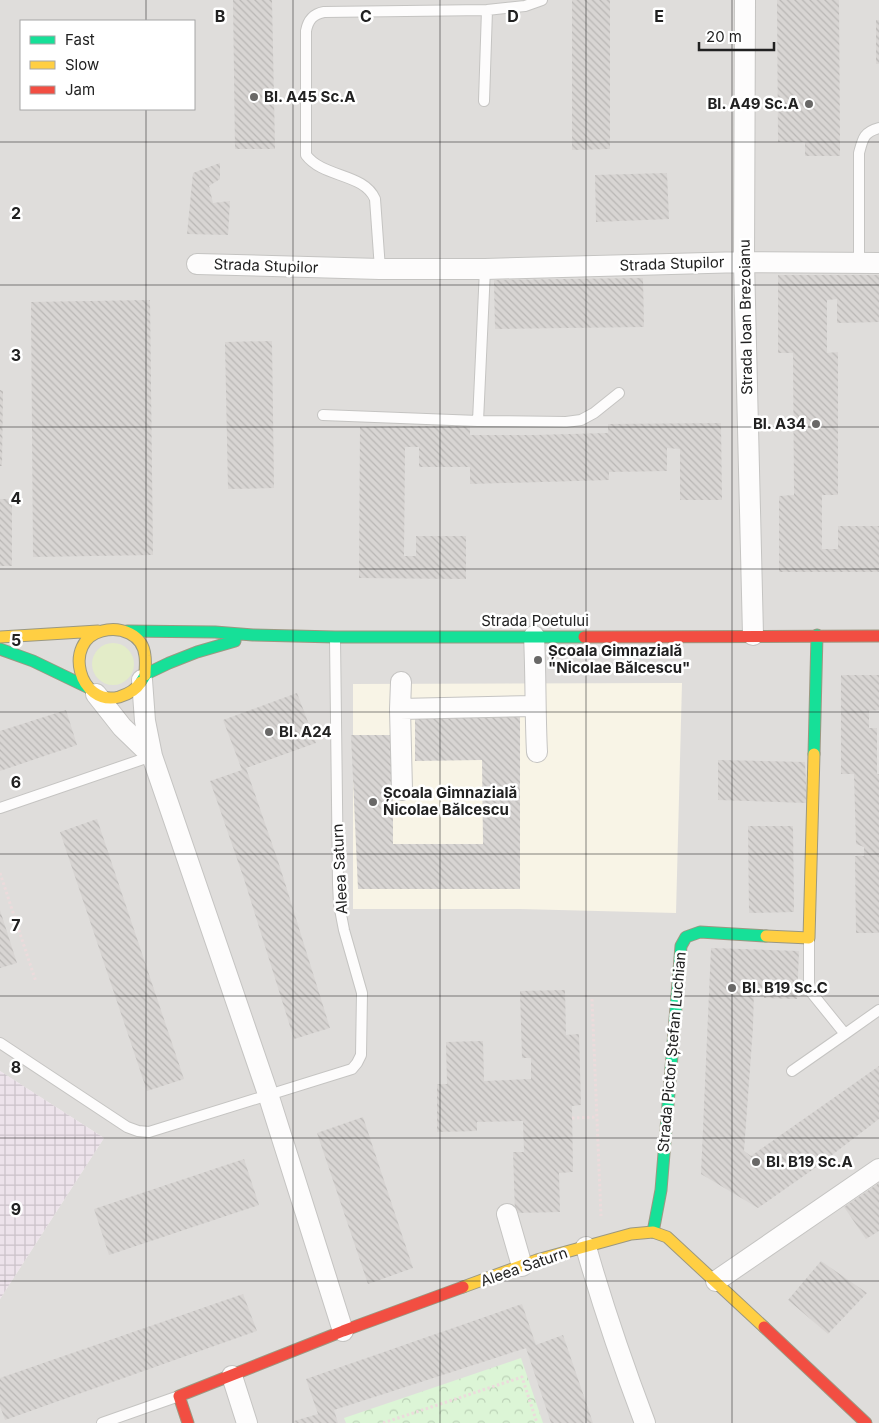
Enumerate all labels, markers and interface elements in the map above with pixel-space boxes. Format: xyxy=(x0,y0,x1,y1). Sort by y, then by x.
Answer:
text: B xyxy=(215,6,225,26)
text: C xyxy=(360,6,372,26)
text: D xyxy=(507,6,519,26)
text: E xyxy=(654,6,664,26)
legend xyxy=(20,20,195,110)
scale bar xyxy=(699,20,774,52)
text: 20 m xyxy=(706,27,742,46)
text: Fast xyxy=(65,30,95,49)
text: Slow xyxy=(65,55,99,74)
text: Jam xyxy=(65,80,95,99)
place label: Bl. A45 Sc.A xyxy=(264,87,355,106)
marker: Bl. A45 Sc.A xyxy=(248,91,260,103)
place label: Bl. A49 Sc.A xyxy=(707,94,799,113)
marker: Bl. A49 Sc.A xyxy=(803,98,815,110)
text: 2 xyxy=(11,203,21,223)
street label: Strada Ioan Brezoianu xyxy=(735,239,756,395)
street label: Strada Stupilor xyxy=(619,252,725,275)
street label: Strada Stupilor xyxy=(213,254,319,277)
text: 3 xyxy=(11,345,21,365)
place label: Bl. A34 xyxy=(753,414,806,433)
marker: Bl. A34 xyxy=(810,418,822,430)
text: 4 xyxy=(11,488,22,508)
street label: Strada Poetului xyxy=(481,611,589,630)
text: 5 xyxy=(11,630,21,650)
place label: Școala Gimnazială "Nicolae Bălcescu" xyxy=(548,641,690,677)
marker: Școala Gimnazială "Nicolae Bălcescu" xyxy=(532,654,544,666)
place label: Bl. A24 xyxy=(279,722,332,741)
marker: Bl. A24 xyxy=(263,726,275,738)
text: 6 xyxy=(11,772,21,792)
place label: Școala Gimnazială Nicolae Bălcescu xyxy=(383,783,517,819)
marker: Școala Gimnazială Nicolae Bălcescu xyxy=(367,796,379,808)
street label: Aleea Saturn xyxy=(328,823,351,915)
text: 7 xyxy=(11,915,21,935)
street label: Strada Pictor Ștefan Luchian xyxy=(653,951,690,1153)
place label: Bl. B19 Sc.C xyxy=(742,978,828,997)
marker: Bl. B19 Sc.C xyxy=(726,982,738,994)
text: 8 xyxy=(11,1057,21,1077)
place label: Bl. B19 Sc.A xyxy=(766,1152,853,1171)
marker: Bl. B19 Sc.A xyxy=(750,1156,762,1168)
text: 9 xyxy=(11,1199,21,1219)
street label: Aleea Saturn xyxy=(478,1243,570,1290)

